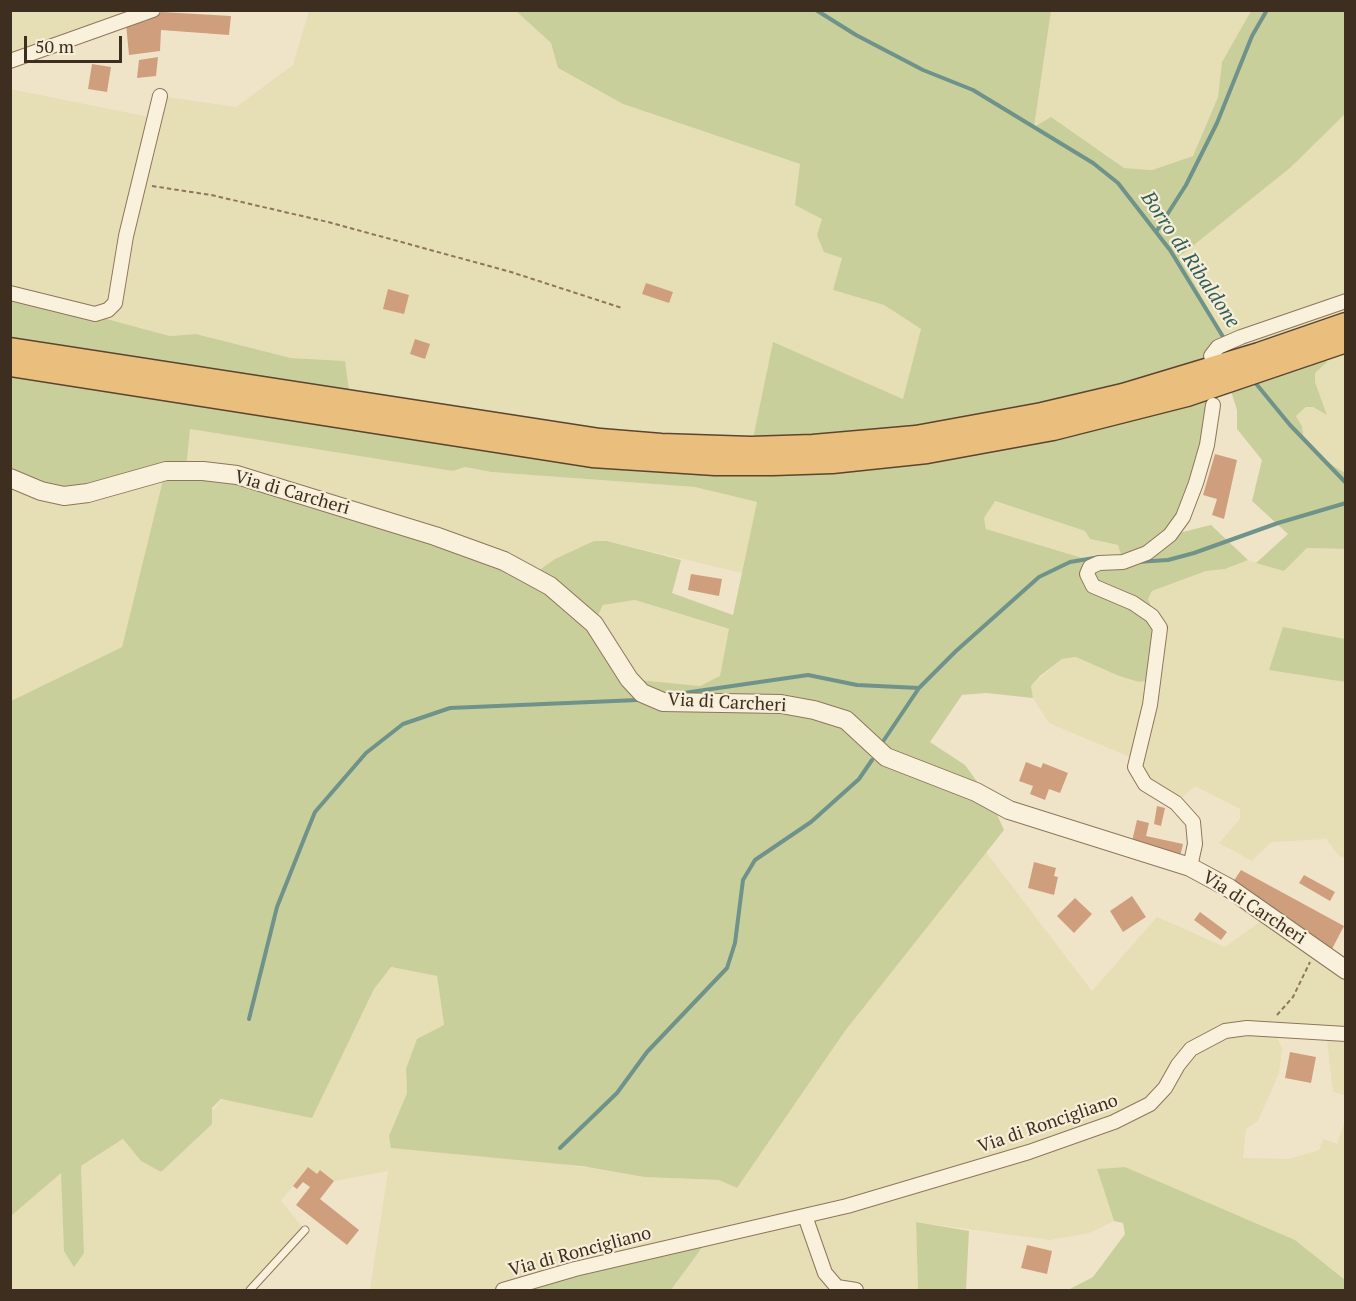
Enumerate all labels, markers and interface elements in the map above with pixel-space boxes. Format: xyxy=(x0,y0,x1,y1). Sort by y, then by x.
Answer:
scale bar xyxy=(27,24,124,62)
text: 50 m xyxy=(35,34,74,58)
water label: Borro di Ribaldone xyxy=(1135,187,1245,333)
street label: Via di Carcheri xyxy=(232,466,352,520)
street label: Via di Carcheri xyxy=(667,689,787,717)
street label: Via di Carcheri xyxy=(1198,867,1310,949)
street label: Via di Roncigliano xyxy=(975,1090,1121,1158)
street label: Via di Roncigliano xyxy=(506,1223,654,1281)

